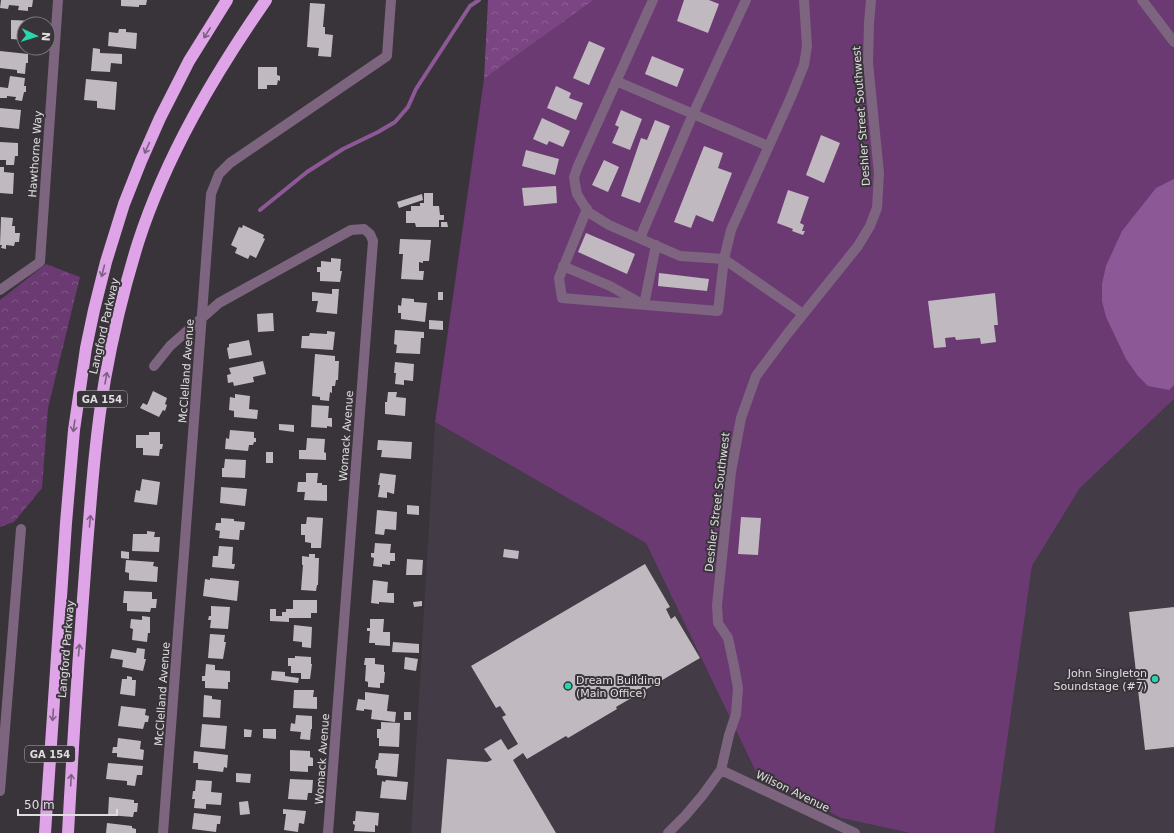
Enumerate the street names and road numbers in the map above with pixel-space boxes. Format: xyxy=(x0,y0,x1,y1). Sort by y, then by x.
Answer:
street label: Deshler Street Southwest xyxy=(850,45,873,186)
street label: Hawthorne Way xyxy=(26,110,45,198)
street label: Langford Parkway xyxy=(87,276,122,375)
street label: McClelland Avenue xyxy=(176,318,197,423)
street label: Womack Avenue xyxy=(337,390,356,482)
road number: GA 154 xyxy=(77,391,127,407)
street label: Deshler Street Southwest xyxy=(702,431,733,573)
street label: Langford Parkway xyxy=(56,599,77,699)
street label: McClelland Avenue xyxy=(152,641,173,746)
street label: Womack Avenue xyxy=(313,713,332,805)
road number: GA 154 xyxy=(25,746,75,762)
street label: Wilson Avenue xyxy=(754,768,832,815)

